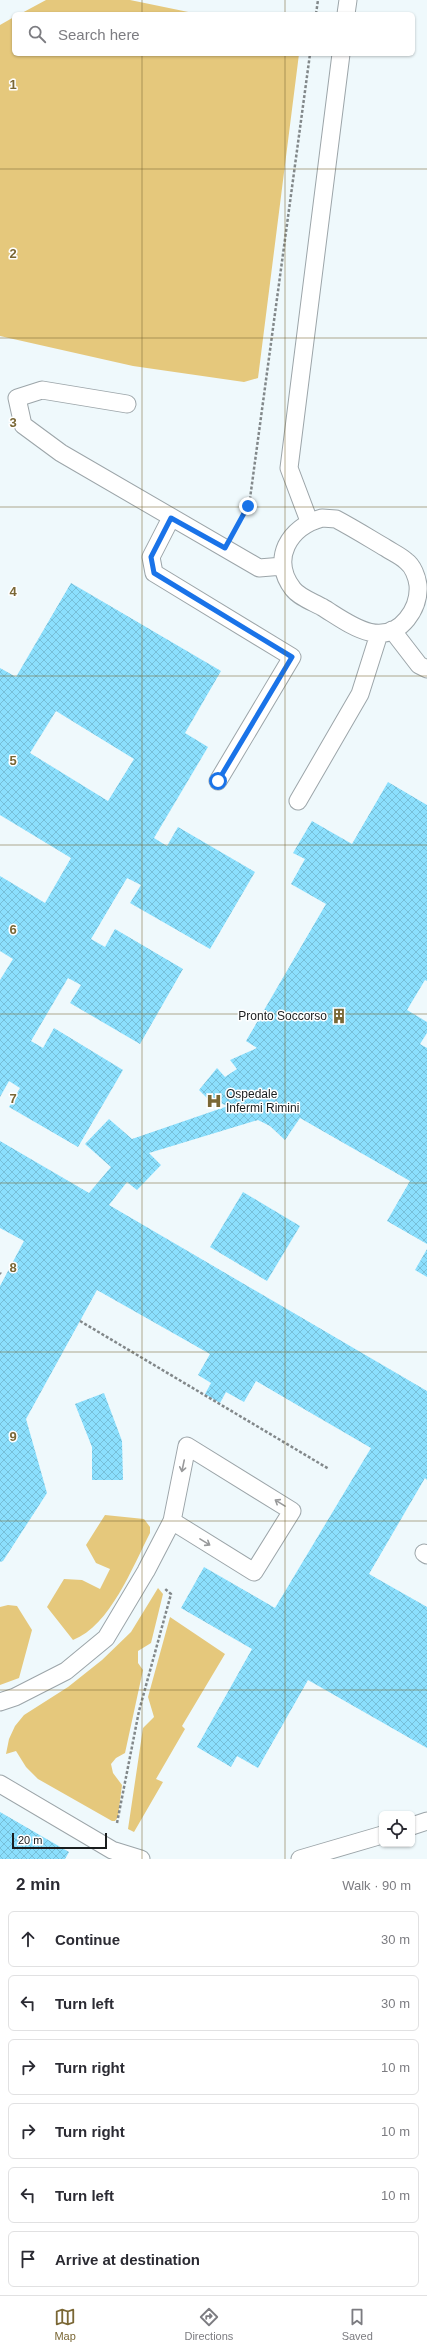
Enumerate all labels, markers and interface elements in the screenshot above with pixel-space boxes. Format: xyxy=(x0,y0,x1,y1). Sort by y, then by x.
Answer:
search box xyxy=(12,12,415,56)
icon: search xyxy=(26,23,48,45)
text: Search here xyxy=(58,26,140,43)
text: 1 xyxy=(9,77,17,92)
text: 2 xyxy=(9,246,17,261)
text: 3 xyxy=(9,415,17,430)
route end xyxy=(239,497,257,515)
text: 4 xyxy=(9,584,17,599)
text: 5 xyxy=(9,753,17,768)
route start xyxy=(209,772,227,790)
text: 6 xyxy=(9,922,17,937)
building icon: Pronto Soccorso xyxy=(330,1007,348,1025)
place label: Pronto Soccorso xyxy=(238,1009,327,1023)
place label: Ospedale Infermi Rimini xyxy=(226,1087,299,1115)
text: 7 xyxy=(9,1091,17,1106)
hospital icon: Ospedale Infermi Rimini xyxy=(205,1092,223,1110)
text: 8 xyxy=(9,1260,17,1275)
text: 9 xyxy=(9,1429,17,1444)
one-way arrow xyxy=(178,1459,186,1472)
one-way arrow xyxy=(274,1499,286,1507)
one-way arrow xyxy=(199,1538,211,1546)
map controls xyxy=(379,1811,415,1847)
button: locate xyxy=(379,1811,415,1847)
scale bar xyxy=(12,1831,107,1850)
text: 20 m xyxy=(18,1834,42,1846)
text: 2 min xyxy=(16,1875,60,1894)
text: Walk · 90 m xyxy=(342,1878,411,1893)
icon: ahead xyxy=(17,1928,39,1950)
text: Continue xyxy=(55,1931,120,1948)
text: 30 m xyxy=(381,1932,410,1947)
icon: left xyxy=(17,1992,39,2014)
text: Turn left xyxy=(55,1995,114,2012)
text: 30 m xyxy=(381,1996,410,2011)
icon: right xyxy=(17,2056,39,2078)
text: Turn right xyxy=(55,2059,125,2076)
text: 10 m xyxy=(381,2060,410,2075)
icon: right xyxy=(17,2120,39,2142)
text: Turn right xyxy=(55,2123,125,2140)
text: 10 m xyxy=(381,2124,410,2139)
icon: left xyxy=(17,2184,39,2206)
text: Turn left xyxy=(55,2187,114,2204)
text: 10 m xyxy=(381,2188,410,2203)
icon: arrive xyxy=(17,2248,39,2270)
text: Arrive at destination xyxy=(55,2251,200,2268)
tab: Map xyxy=(54,2306,76,2342)
tab: Directions xyxy=(184,2306,233,2342)
tab: Saved xyxy=(342,2306,373,2342)

